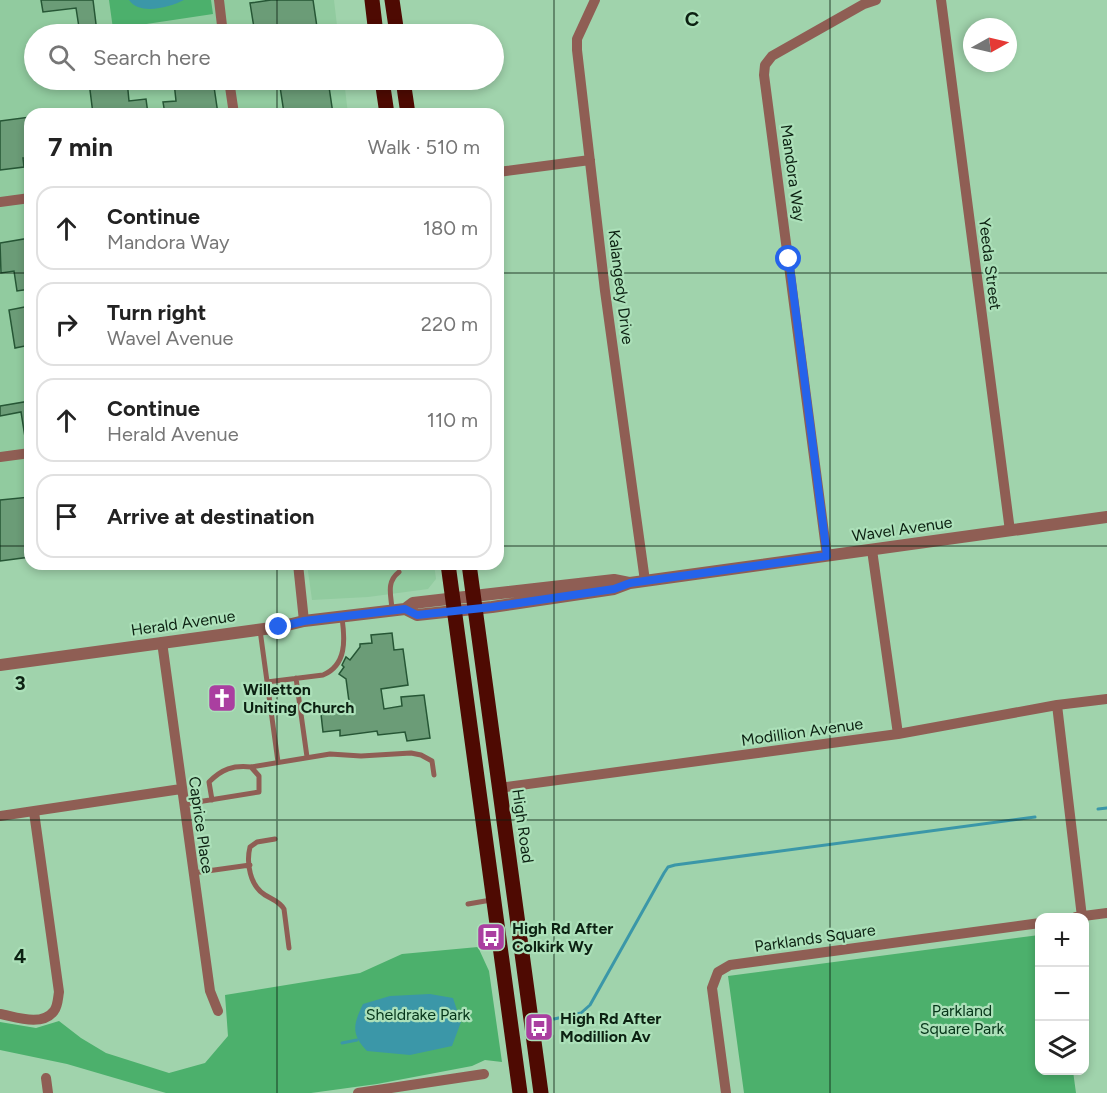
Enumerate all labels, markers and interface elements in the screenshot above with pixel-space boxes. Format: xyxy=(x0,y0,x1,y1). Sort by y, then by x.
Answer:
text: C xyxy=(685,7,699,31)
north arrow xyxy=(963,18,1017,72)
search box xyxy=(24,24,504,90)
icon: search xyxy=(45,41,78,74)
text: Search here xyxy=(93,44,211,71)
street label: Mandora Way xyxy=(777,123,809,223)
text: 7 min xyxy=(48,131,113,163)
text: Walk · 510 m xyxy=(368,135,480,159)
text: Continue xyxy=(107,203,200,230)
icon: ahead xyxy=(50,212,83,245)
text: 180 m xyxy=(423,216,478,240)
street label: Yeeda Street xyxy=(975,217,1005,311)
street label: Kalangedy Drive xyxy=(605,229,637,346)
text: Mandora Way xyxy=(107,230,229,254)
route start xyxy=(775,245,801,271)
text: Turn right xyxy=(107,299,206,326)
icon: right xyxy=(50,308,83,341)
text: 220 m xyxy=(421,312,478,336)
text: Wavel Avenue xyxy=(107,326,234,350)
text: Continue xyxy=(107,395,200,422)
icon: ahead xyxy=(50,404,83,437)
text: 110 m xyxy=(427,408,478,432)
text: Herald Avenue xyxy=(107,422,239,446)
icon: arrive xyxy=(50,500,83,533)
text: Arrive at destination xyxy=(107,503,315,530)
street label: Wavel Avenue xyxy=(851,513,954,545)
street label: Herald Avenue xyxy=(130,606,237,640)
route end xyxy=(265,613,291,639)
text: 3 xyxy=(14,671,26,695)
place label: Willetton Uniting Church xyxy=(243,680,354,717)
church icon: Willetton Uniting Church xyxy=(206,682,238,714)
street label: Modillion Avenue xyxy=(740,714,864,750)
street label: Caprice Place xyxy=(185,775,217,875)
street label: High Road xyxy=(508,788,538,864)
map controls xyxy=(1035,913,1089,1075)
button: + xyxy=(1035,913,1089,967)
place label: High Rd After Colkirk Wy xyxy=(512,919,613,956)
street label: Parklands Square xyxy=(753,920,877,956)
bus stop icon: High Rd After Colkirk Wy xyxy=(475,921,507,953)
text: 4 xyxy=(14,944,27,968)
button: − xyxy=(1035,967,1089,1021)
park label: Parkland Square Park xyxy=(920,1001,1005,1038)
park label: Sheldrake Park xyxy=(366,1005,471,1024)
place label: High Rd After Modillion Av xyxy=(560,1009,661,1046)
bus stop icon: High Rd After Modillion Av xyxy=(523,1011,555,1043)
button: layers xyxy=(1035,1021,1089,1075)

